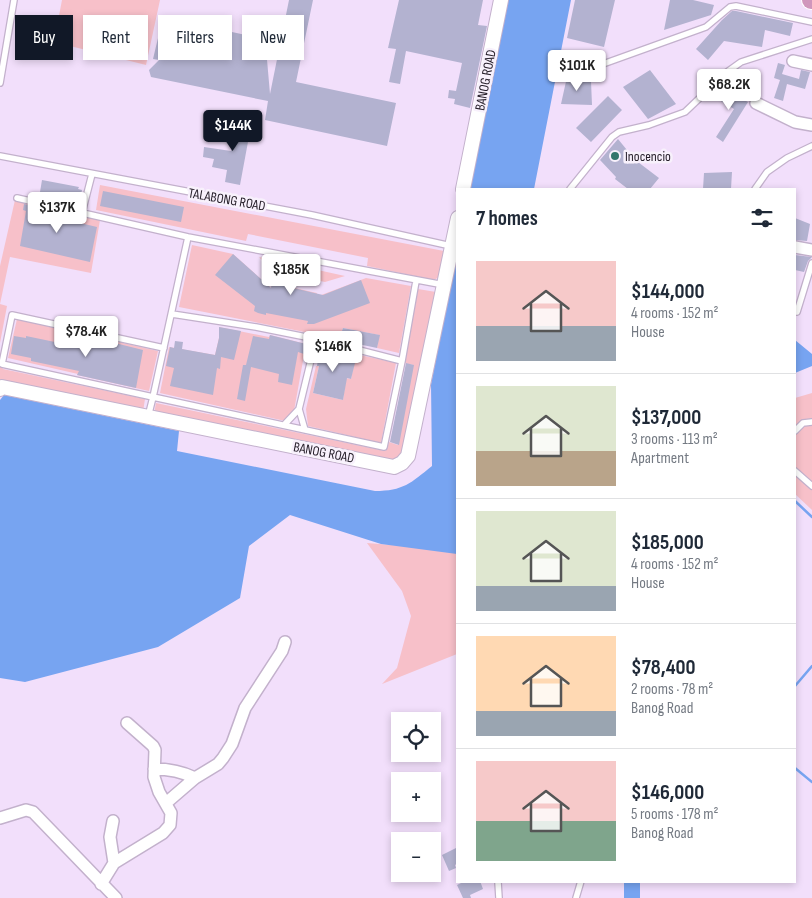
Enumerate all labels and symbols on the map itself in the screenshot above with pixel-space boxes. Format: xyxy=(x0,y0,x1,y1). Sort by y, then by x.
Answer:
street label: BANOG ROAD xyxy=(471,48,500,112)
pin: $101K xyxy=(542,49,612,92)
pin: $68.2K xyxy=(688,68,770,111)
pin: $144K xyxy=(198,110,268,152)
place label: Inocencio xyxy=(625,148,671,165)
marker: Inocencio xyxy=(609,150,621,162)
street label: TALABONG ROAD xyxy=(187,184,267,215)
pin: $137K xyxy=(22,192,92,234)
pin: $185K xyxy=(256,254,326,296)
pin: $78.4K xyxy=(45,316,127,358)
pin: $146K xyxy=(298,330,368,373)
street label: BANOG ROAD xyxy=(292,438,356,467)

